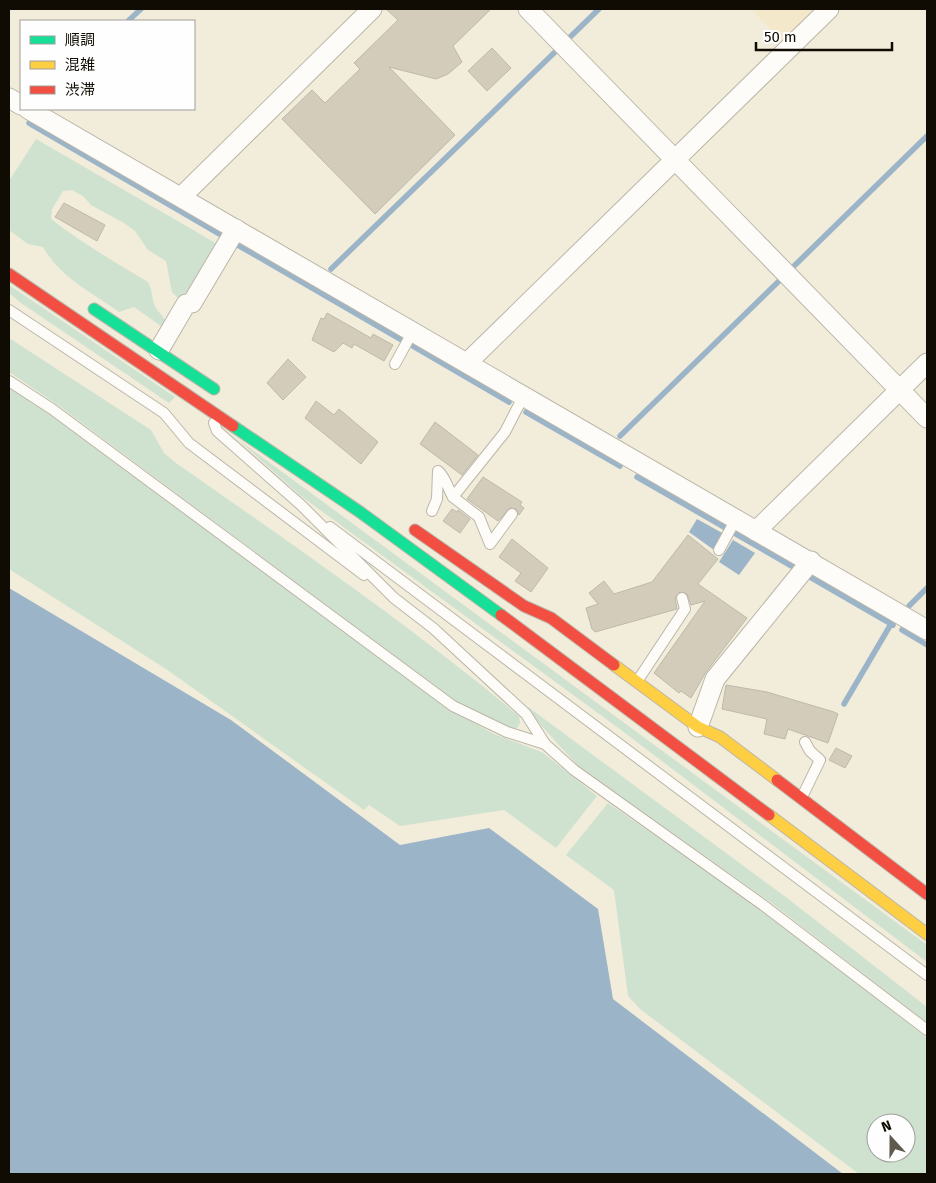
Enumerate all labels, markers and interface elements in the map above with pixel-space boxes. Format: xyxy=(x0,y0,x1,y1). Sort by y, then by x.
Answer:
legend xyxy=(20,20,195,110)
scale bar xyxy=(756,20,892,52)
text: 50 m xyxy=(764,28,797,46)
text: 順調 xyxy=(65,31,95,49)
text: 混雑 xyxy=(65,56,95,74)
text: 渋滞 xyxy=(65,81,95,99)
north arrow xyxy=(866,1113,916,1163)
text: N xyxy=(879,1117,894,1136)

